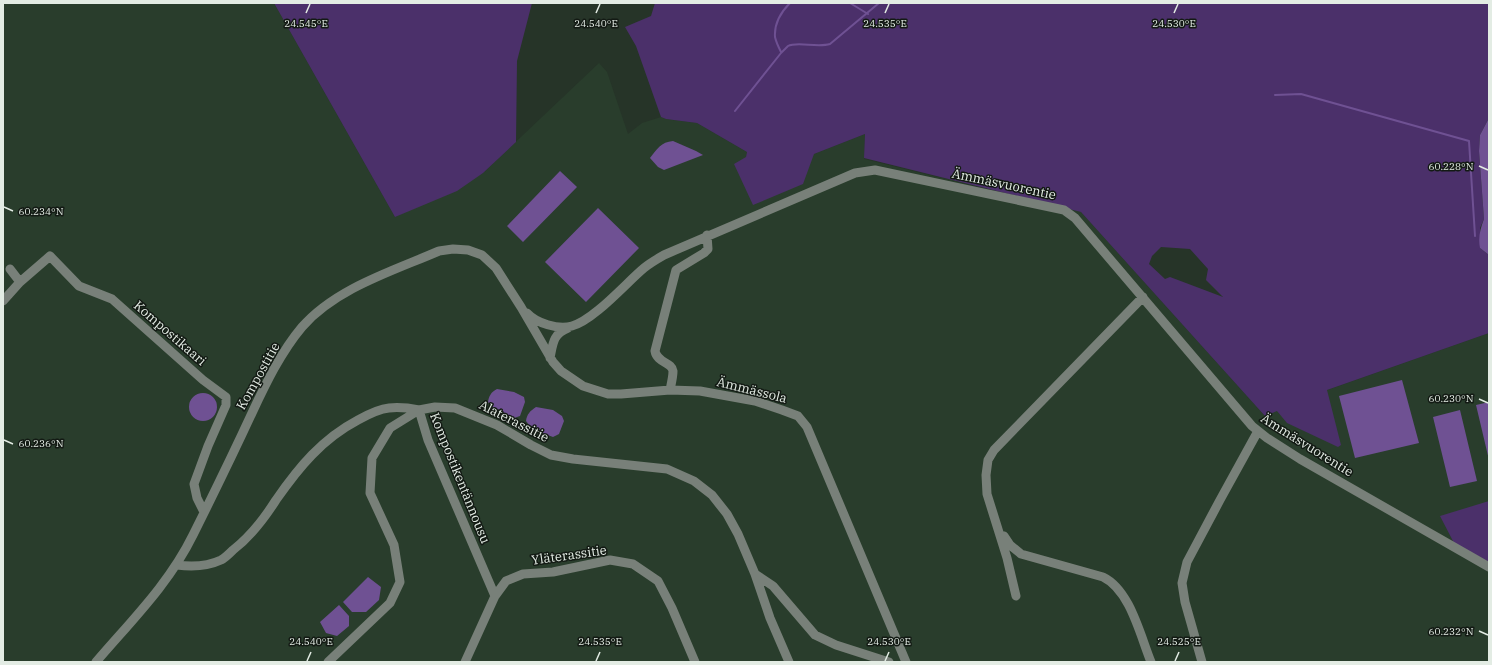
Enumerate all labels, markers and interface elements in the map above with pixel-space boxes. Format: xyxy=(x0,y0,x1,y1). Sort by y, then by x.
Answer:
text: 24.545°E xyxy=(284,17,328,30)
text: 24.540°E xyxy=(574,17,618,30)
text: 24.535°E xyxy=(863,17,907,30)
text: 24.530°E xyxy=(1152,17,1196,30)
text: 60.228°N xyxy=(1428,160,1474,173)
street label: Ämmäsvuorentie xyxy=(950,165,1058,203)
text: 60.234°N xyxy=(18,205,64,218)
street label: Kompostikaari xyxy=(130,297,210,369)
street label: Kompostitie xyxy=(232,339,284,413)
street label: Ämmässola xyxy=(715,373,789,407)
text: 60.230°N xyxy=(1428,392,1474,405)
street label: Alaterassitie xyxy=(476,396,552,446)
street label: Kompostikentännousu xyxy=(426,410,494,546)
street label: Ämmäsvuorentie xyxy=(1258,410,1356,480)
text: 60.236°N xyxy=(18,437,64,450)
street label: Yläterassitie xyxy=(530,541,608,569)
text: 60.232°N xyxy=(1428,625,1474,638)
text: 24.540°E xyxy=(289,635,333,648)
text: 24.535°E xyxy=(578,635,622,648)
text: 24.530°E xyxy=(867,635,911,648)
text: 24.525°E xyxy=(1157,635,1201,648)

